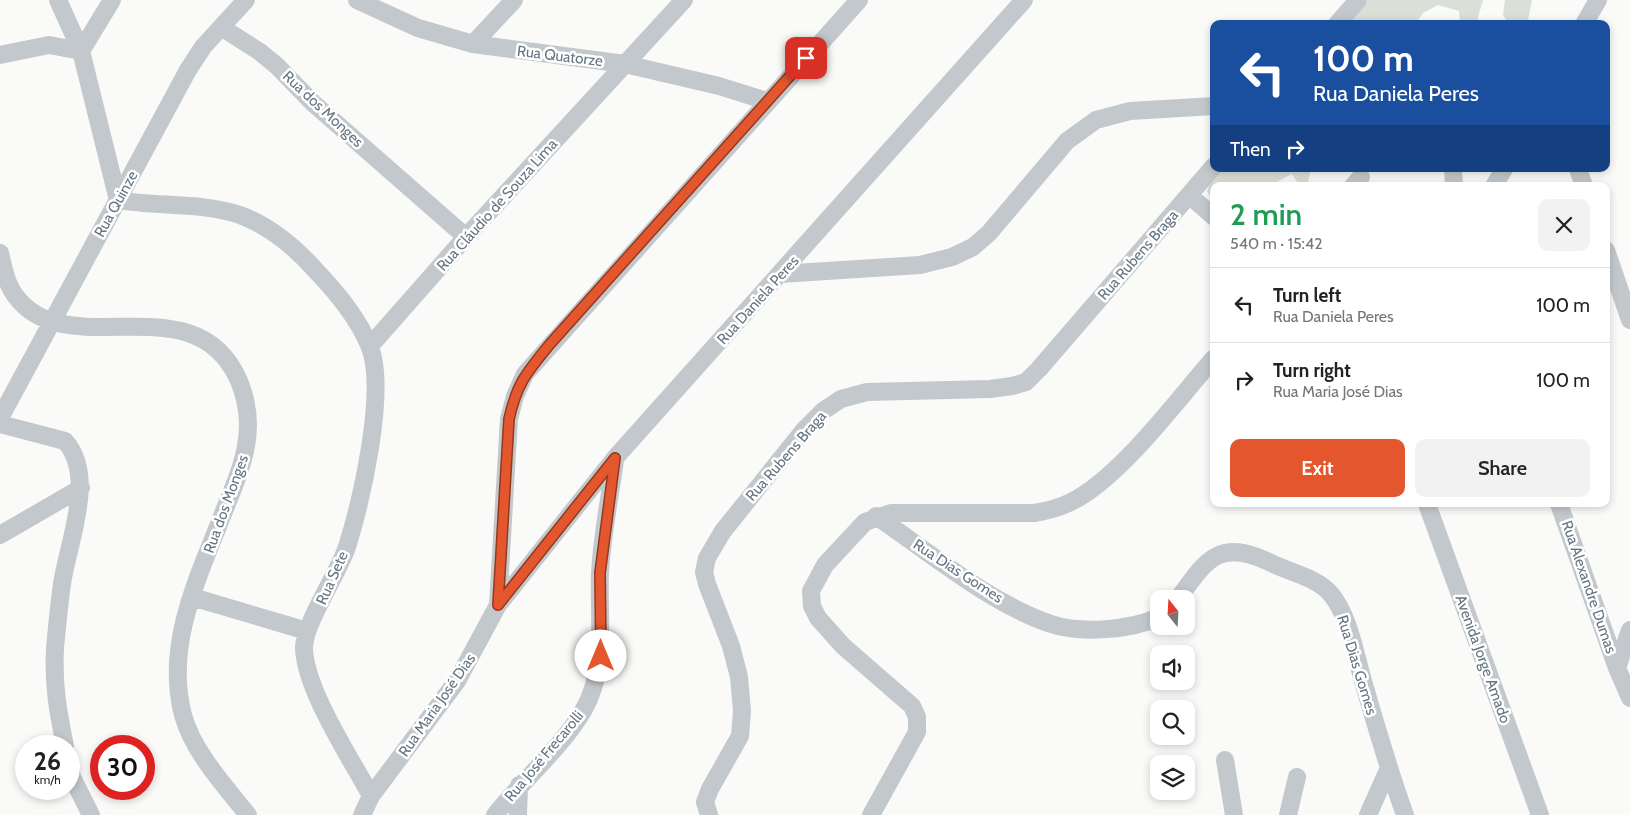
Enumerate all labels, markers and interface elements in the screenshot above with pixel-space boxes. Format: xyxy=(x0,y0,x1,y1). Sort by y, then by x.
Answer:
pin xyxy=(785,37,827,79)
text: 100 m xyxy=(1313,37,1414,80)
icon: left xyxy=(1230,40,1295,105)
street label: Rua Quatorze xyxy=(516,42,604,70)
icon: arrive xyxy=(792,44,820,72)
street label: Rua dos Monges xyxy=(279,67,367,151)
text: Rua Daniela Peres xyxy=(1313,80,1479,107)
street label: Rua Cláudio de Souza Lima xyxy=(433,135,562,275)
icon: right xyxy=(1281,135,1309,163)
text: Then xyxy=(1230,138,1271,161)
street label: Rua Quinze xyxy=(90,168,142,240)
text: 2 min xyxy=(1230,196,1302,233)
button: close xyxy=(1538,199,1590,251)
street label: Rua Rubens Braga xyxy=(1094,206,1183,304)
text: 540 m · 15:42 xyxy=(1230,234,1323,253)
street label: Rua Daniela Peres xyxy=(713,252,803,348)
text: Turn left xyxy=(1273,284,1341,307)
icon: left xyxy=(1230,291,1258,319)
text: 100 m xyxy=(1536,294,1590,317)
text: Rua Daniela Peres xyxy=(1273,307,1394,326)
text: Turn right xyxy=(1273,359,1351,382)
icon: right xyxy=(1230,366,1258,394)
text: 100 m xyxy=(1536,369,1590,392)
text: Rua Maria José Dias xyxy=(1273,382,1403,401)
street label: Rua Rubens Braga xyxy=(742,407,831,505)
button: Exit xyxy=(1230,439,1405,497)
button: Share xyxy=(1415,439,1590,497)
street label: Rua dos Monges xyxy=(200,452,252,556)
street label: Rua Alexandre Dumas xyxy=(1558,518,1620,656)
street label: Rua Dias Gomes xyxy=(910,535,1006,607)
street label: Rua Sete xyxy=(312,548,352,607)
north arrow xyxy=(1150,590,1195,635)
map controls xyxy=(1150,590,1195,800)
street label: Avenida Jorge Amado xyxy=(1451,592,1515,726)
street label: Rua Dias Gomes xyxy=(1333,613,1381,717)
position arrow xyxy=(574,629,626,681)
button: sound xyxy=(1150,645,1195,690)
street label: Rua Maria José Dias xyxy=(395,650,479,760)
button: search xyxy=(1150,700,1195,745)
street label: Rua José Frecarolli xyxy=(501,707,587,805)
speed limit sign: 30 xyxy=(90,735,155,800)
text: 26 xyxy=(34,746,61,776)
button: layers xyxy=(1150,755,1195,800)
text: km/h xyxy=(34,772,61,787)

